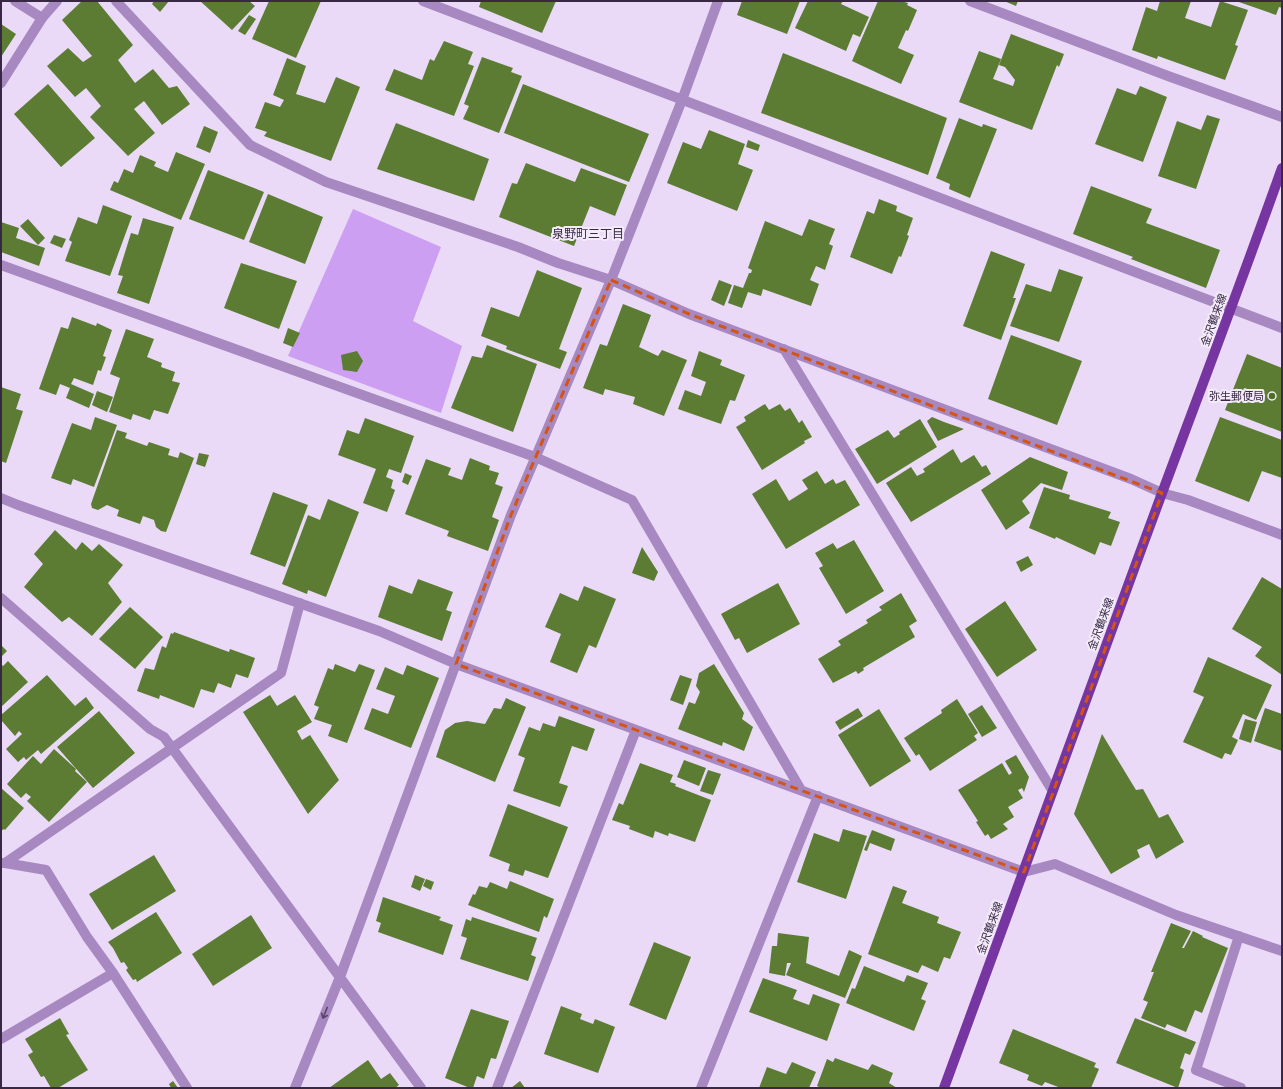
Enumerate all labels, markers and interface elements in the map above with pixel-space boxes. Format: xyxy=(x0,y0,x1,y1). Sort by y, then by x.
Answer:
district label: 泉野町三丁目 xyxy=(552,227,624,242)
street label: 金沢鶴来線 xyxy=(1198,292,1230,348)
place label: 弥生郵便局 xyxy=(1209,390,1264,403)
marker: 弥生郵便局 xyxy=(1267,391,1277,401)
street label: 金沢鶴来線 xyxy=(1085,596,1117,652)
street label: 金沢鶴来線 xyxy=(974,900,1006,956)
one-way arrow xyxy=(321,1006,329,1018)

